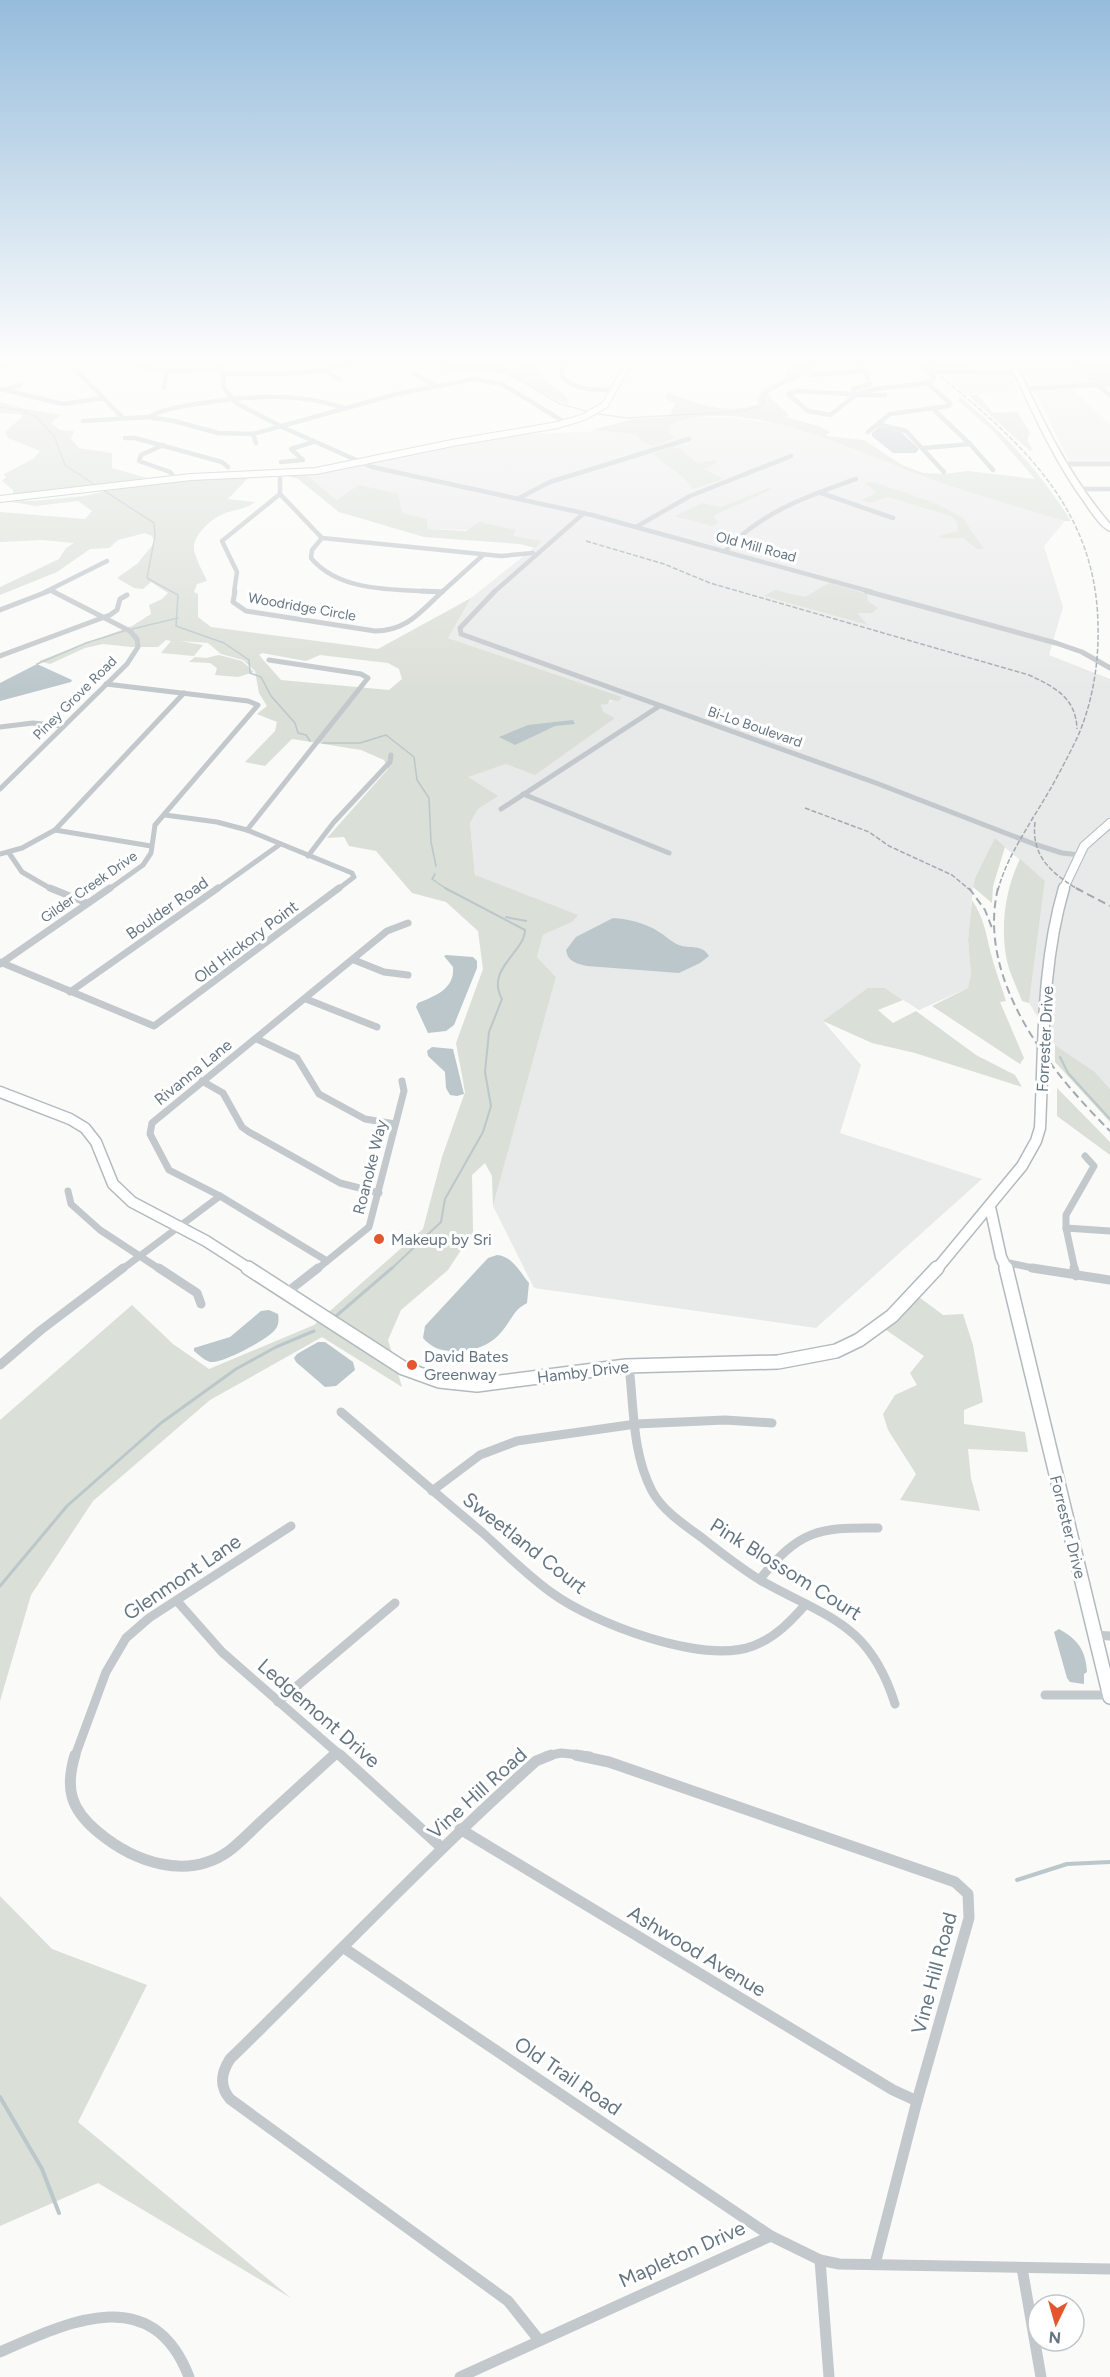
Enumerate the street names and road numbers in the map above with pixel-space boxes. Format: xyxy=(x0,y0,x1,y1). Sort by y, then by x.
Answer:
street label: Old Mill Road xyxy=(714,528,798,566)
street label: Woodridge Circle xyxy=(247,589,358,625)
street label: Piney Grove Road xyxy=(30,653,120,743)
street label: Bi-Lo Boulevard xyxy=(706,703,804,751)
street label: Gilder Creek Drive xyxy=(38,847,141,927)
street label: Boulder Road xyxy=(122,873,212,943)
street label: Old Hickory Point xyxy=(190,897,302,987)
street label: Forrester Drive xyxy=(1033,985,1057,1092)
street label: Rivanna Lane xyxy=(150,1035,236,1109)
street label: Roanoke Way xyxy=(349,1117,391,1216)
street label: Hamby Drive xyxy=(536,1357,630,1387)
street label: Forrester Drive xyxy=(1046,1473,1090,1581)
street label: Sweetland Court xyxy=(458,1487,592,1599)
street label: Pink Blossom Court xyxy=(706,1513,866,1625)
street label: Glenmont Lane xyxy=(119,1529,245,1625)
street label: Ledgemont Drive xyxy=(253,1653,385,1773)
street label: Vine Hill Road xyxy=(423,1742,531,1844)
street label: Ashwood Avenue xyxy=(624,1900,770,2002)
street label: Vine Hill Road xyxy=(906,1910,962,2036)
street label: Old Trail Road xyxy=(510,2031,626,2121)
street label: Mapleton Drive xyxy=(615,2215,749,2293)

